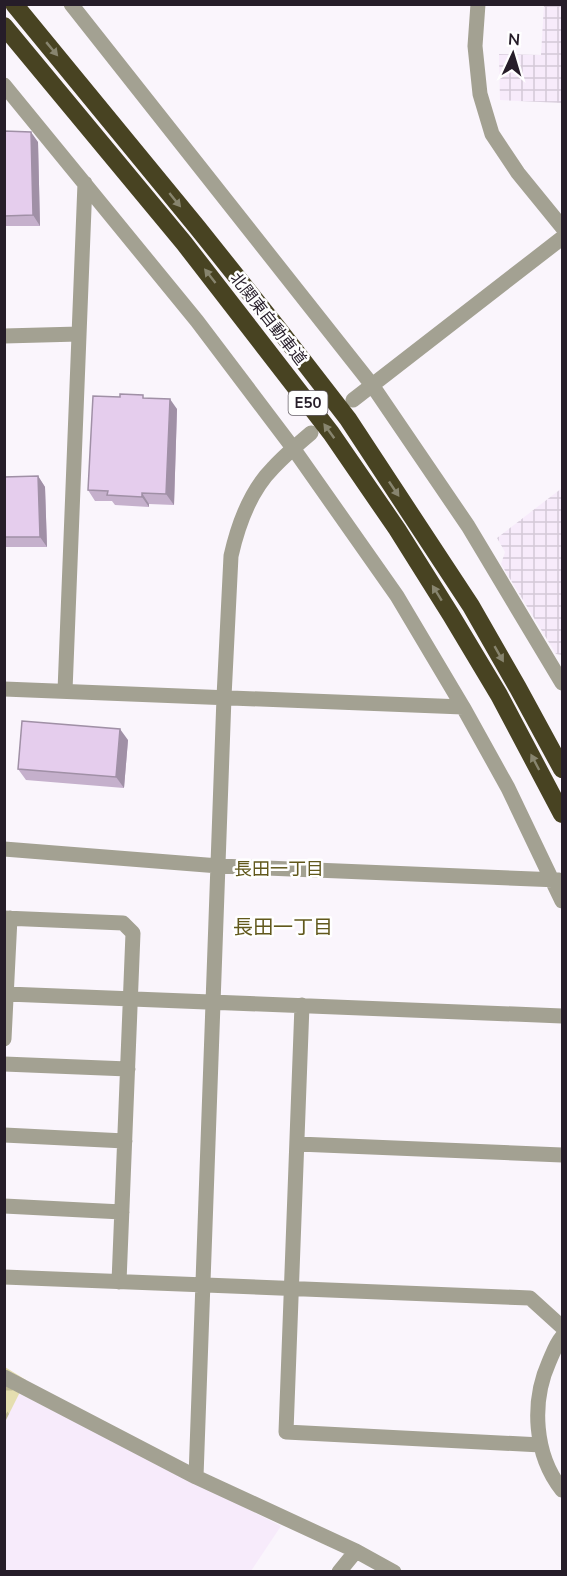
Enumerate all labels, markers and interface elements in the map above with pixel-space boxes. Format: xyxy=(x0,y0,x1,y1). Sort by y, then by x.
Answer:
north arrow xyxy=(483,24,543,84)
text: N xyxy=(507,29,521,51)
one-way arrow xyxy=(45,41,58,57)
one-way arrow xyxy=(168,192,181,207)
street label: 北関東自動車道 xyxy=(225,268,311,370)
one-way arrow xyxy=(205,269,217,284)
road number: E50 xyxy=(288,391,328,415)
one-way arrow xyxy=(323,423,335,439)
one-way arrow xyxy=(389,481,400,498)
one-way arrow xyxy=(432,585,443,601)
one-way arrow xyxy=(493,646,504,662)
one-way arrow xyxy=(530,753,540,770)
district label: 長田一丁目 xyxy=(234,857,324,881)
district label: 長田一丁目 xyxy=(233,914,333,941)

